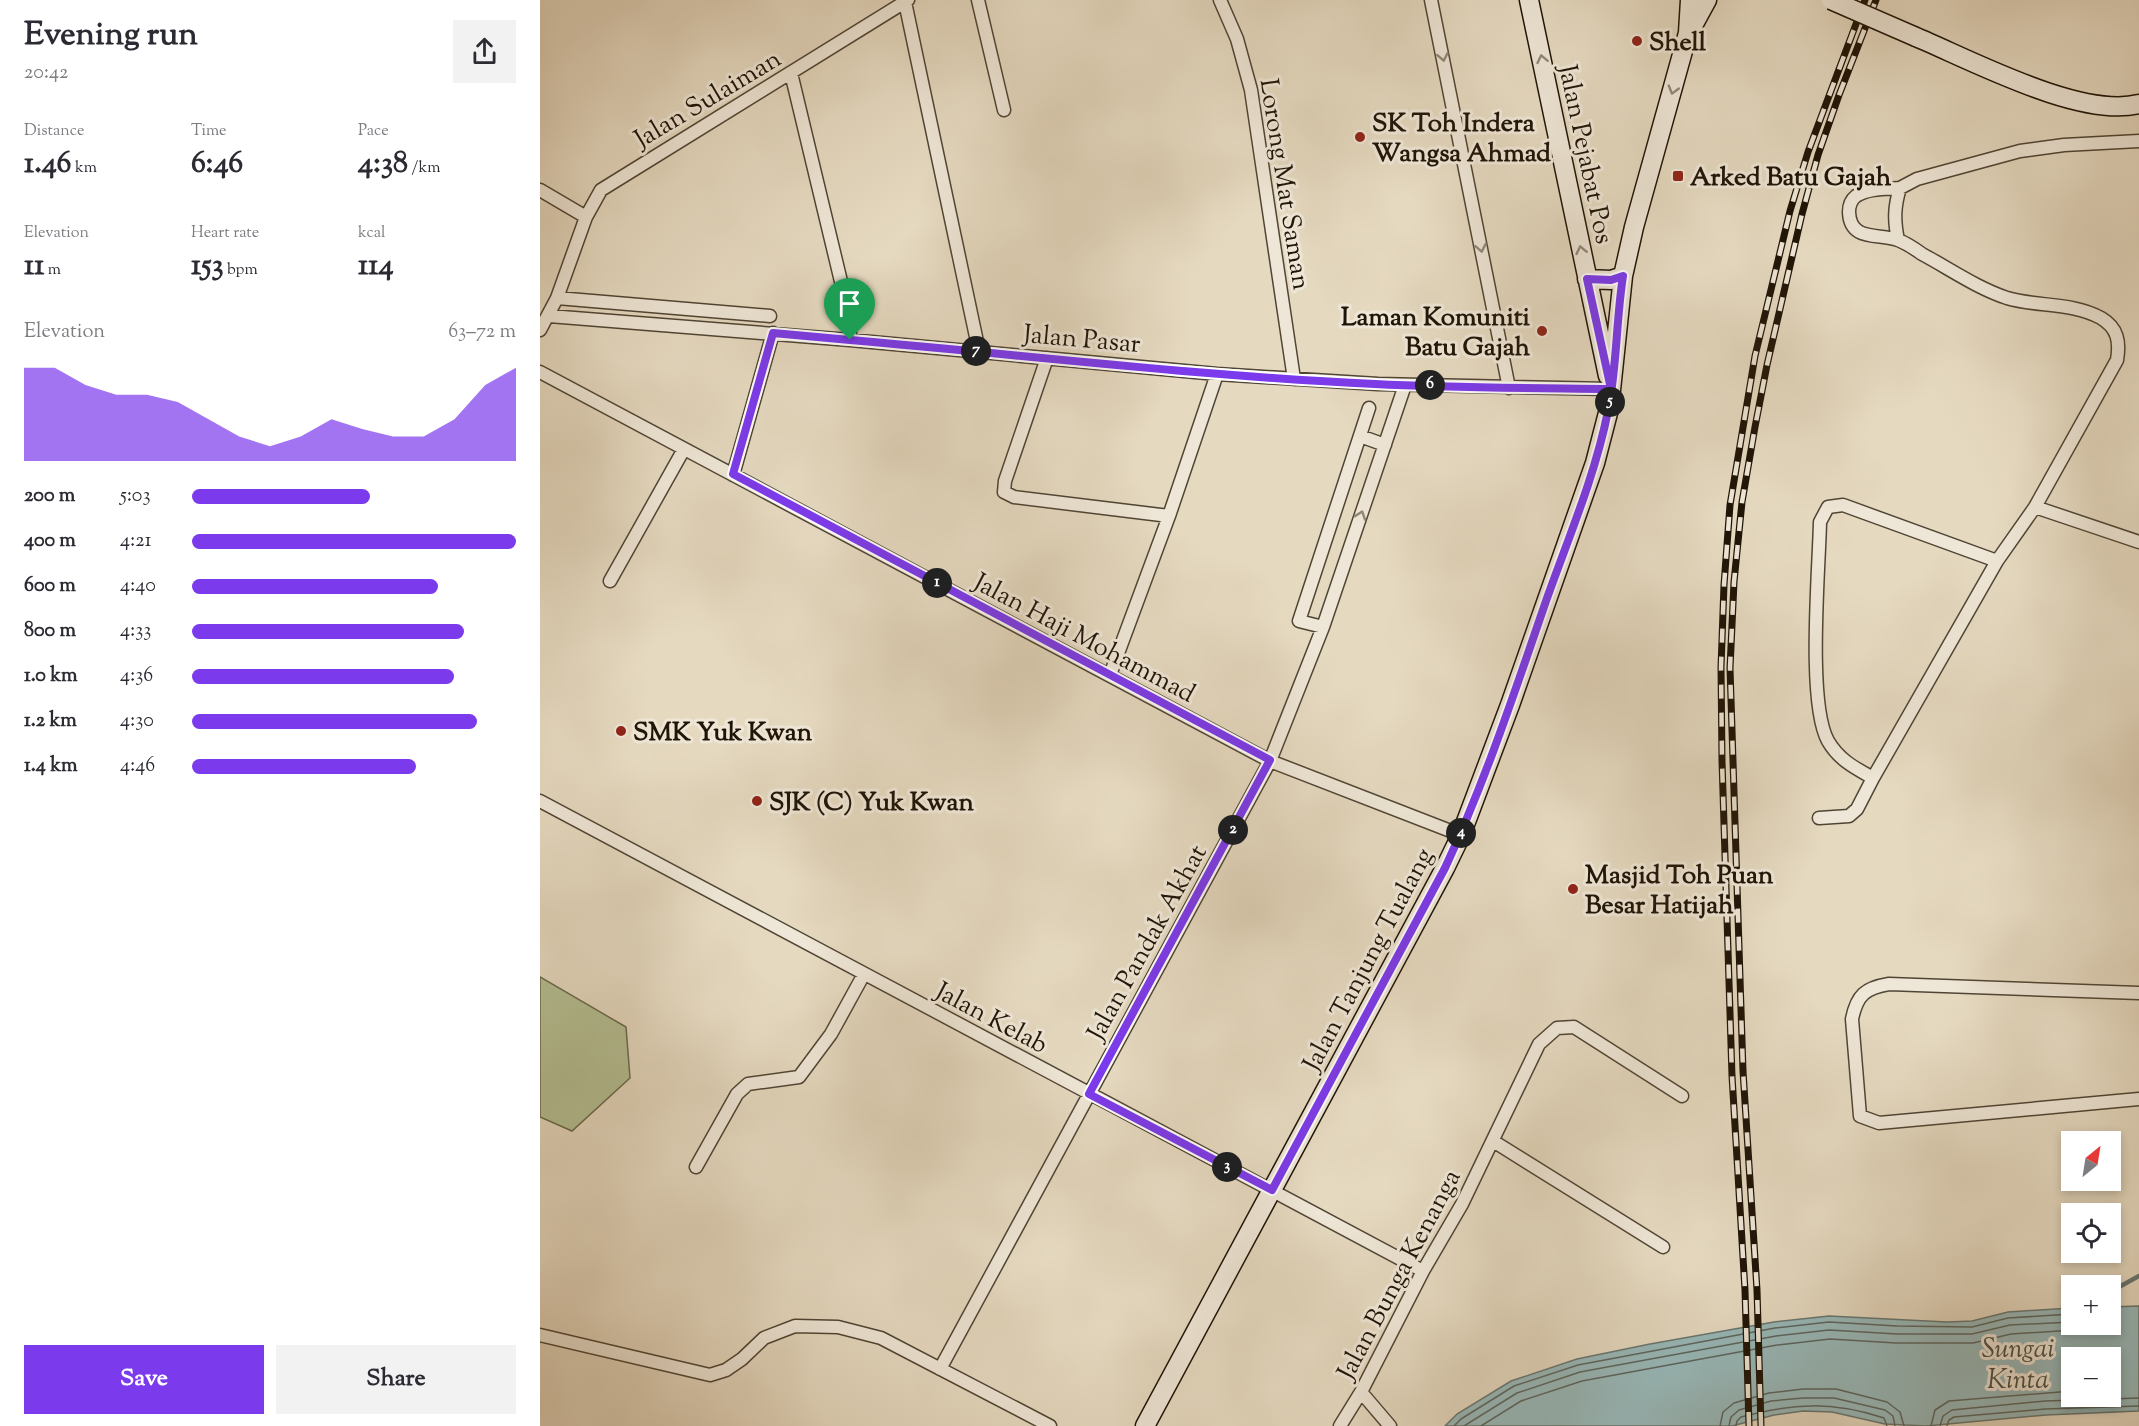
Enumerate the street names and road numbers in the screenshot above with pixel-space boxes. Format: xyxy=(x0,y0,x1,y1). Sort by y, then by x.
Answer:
street label: Jalan Sulaiman xyxy=(626,42,789,160)
street label: Jalan Pejabat Pos xyxy=(1547,59,1622,248)
street label: Lorong Mat Saman xyxy=(1249,76,1319,293)
street label: Jalan Pasar xyxy=(1020,317,1142,364)
street label: Jalan Haji Mohammad xyxy=(965,564,1201,713)
street label: Jalan Pandak Akhat xyxy=(1078,839,1217,1050)
street label: Jalan Tanjung Tualang xyxy=(1294,842,1444,1080)
street label: Jalan Kelab xyxy=(926,973,1054,1064)
street label: Jalan Bunga Kenanga xyxy=(1328,1163,1471,1389)

